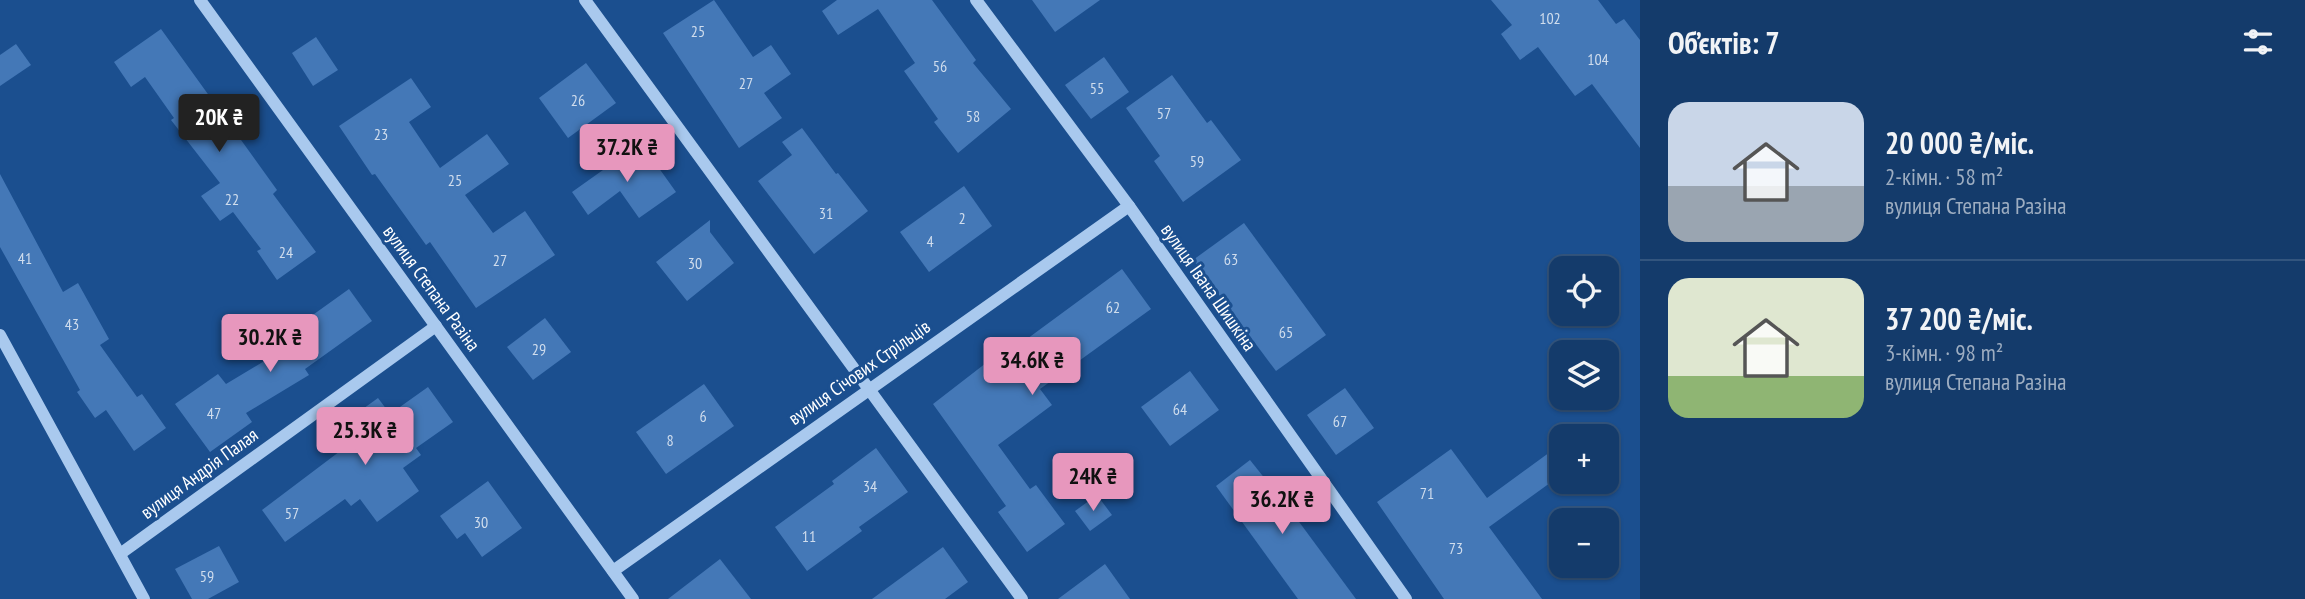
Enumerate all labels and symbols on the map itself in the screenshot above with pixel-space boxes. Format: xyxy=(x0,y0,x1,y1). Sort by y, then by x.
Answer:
house number: 102 xyxy=(1539,8,1561,28)
house number: 25 xyxy=(691,21,705,41)
house number: 104 xyxy=(1587,49,1609,69)
house number: 56 xyxy=(933,56,947,76)
house number: 27 xyxy=(739,73,753,93)
house number: 55 xyxy=(1090,78,1104,98)
house number: 26 xyxy=(571,90,585,110)
pin: 20K ₴ xyxy=(170,94,268,154)
house number: 57 xyxy=(1157,103,1171,123)
house number: 58 xyxy=(966,106,980,126)
house number: 23 xyxy=(374,124,388,144)
pin: 37.2K ₴ xyxy=(562,124,692,184)
house number: 59 xyxy=(1190,151,1204,171)
house number: 25 xyxy=(448,170,462,190)
house number: 22 xyxy=(225,189,239,209)
house number: 31 xyxy=(819,203,833,223)
house number: 2 xyxy=(958,208,966,228)
street label: вулиця Івана Шишкіна xyxy=(1156,219,1262,355)
street label: вулиця Степана Разіна xyxy=(378,220,486,356)
house number: 4 xyxy=(926,231,934,251)
house number: 24 xyxy=(279,242,293,262)
house number: 41 xyxy=(18,248,32,268)
house number: 63 xyxy=(1224,249,1238,269)
house number: 27 xyxy=(493,250,507,270)
house number: 30 xyxy=(688,253,702,273)
house number: 62 xyxy=(1106,297,1120,317)
house number: 43 xyxy=(65,314,79,334)
pin: 30.2K ₴ xyxy=(205,314,335,374)
street label: вулиця Січових Стрільців xyxy=(783,314,935,430)
house number: 65 xyxy=(1279,322,1293,342)
pin: 34.6K ₴ xyxy=(967,338,1097,397)
house number: 29 xyxy=(532,339,546,359)
house number: 64 xyxy=(1173,399,1187,419)
house number: 47 xyxy=(207,403,221,423)
house number: 6 xyxy=(699,406,707,426)
pin: 25.3K ₴ xyxy=(300,407,430,467)
house number: 67 xyxy=(1333,411,1347,431)
street label: вулиця Андрія Палая xyxy=(136,422,262,524)
house number: 8 xyxy=(666,430,674,450)
pin: 24K ₴ xyxy=(1044,454,1142,513)
house number: 34 xyxy=(863,476,877,496)
pin: 36.2K ₴ xyxy=(1217,476,1347,536)
house number: 71 xyxy=(1420,483,1434,503)
house number: 57 xyxy=(285,503,299,523)
house number: 30 xyxy=(474,512,488,532)
house number: 11 xyxy=(802,526,816,546)
house number: 73 xyxy=(1449,538,1463,558)
house number: 59 xyxy=(200,566,214,586)

